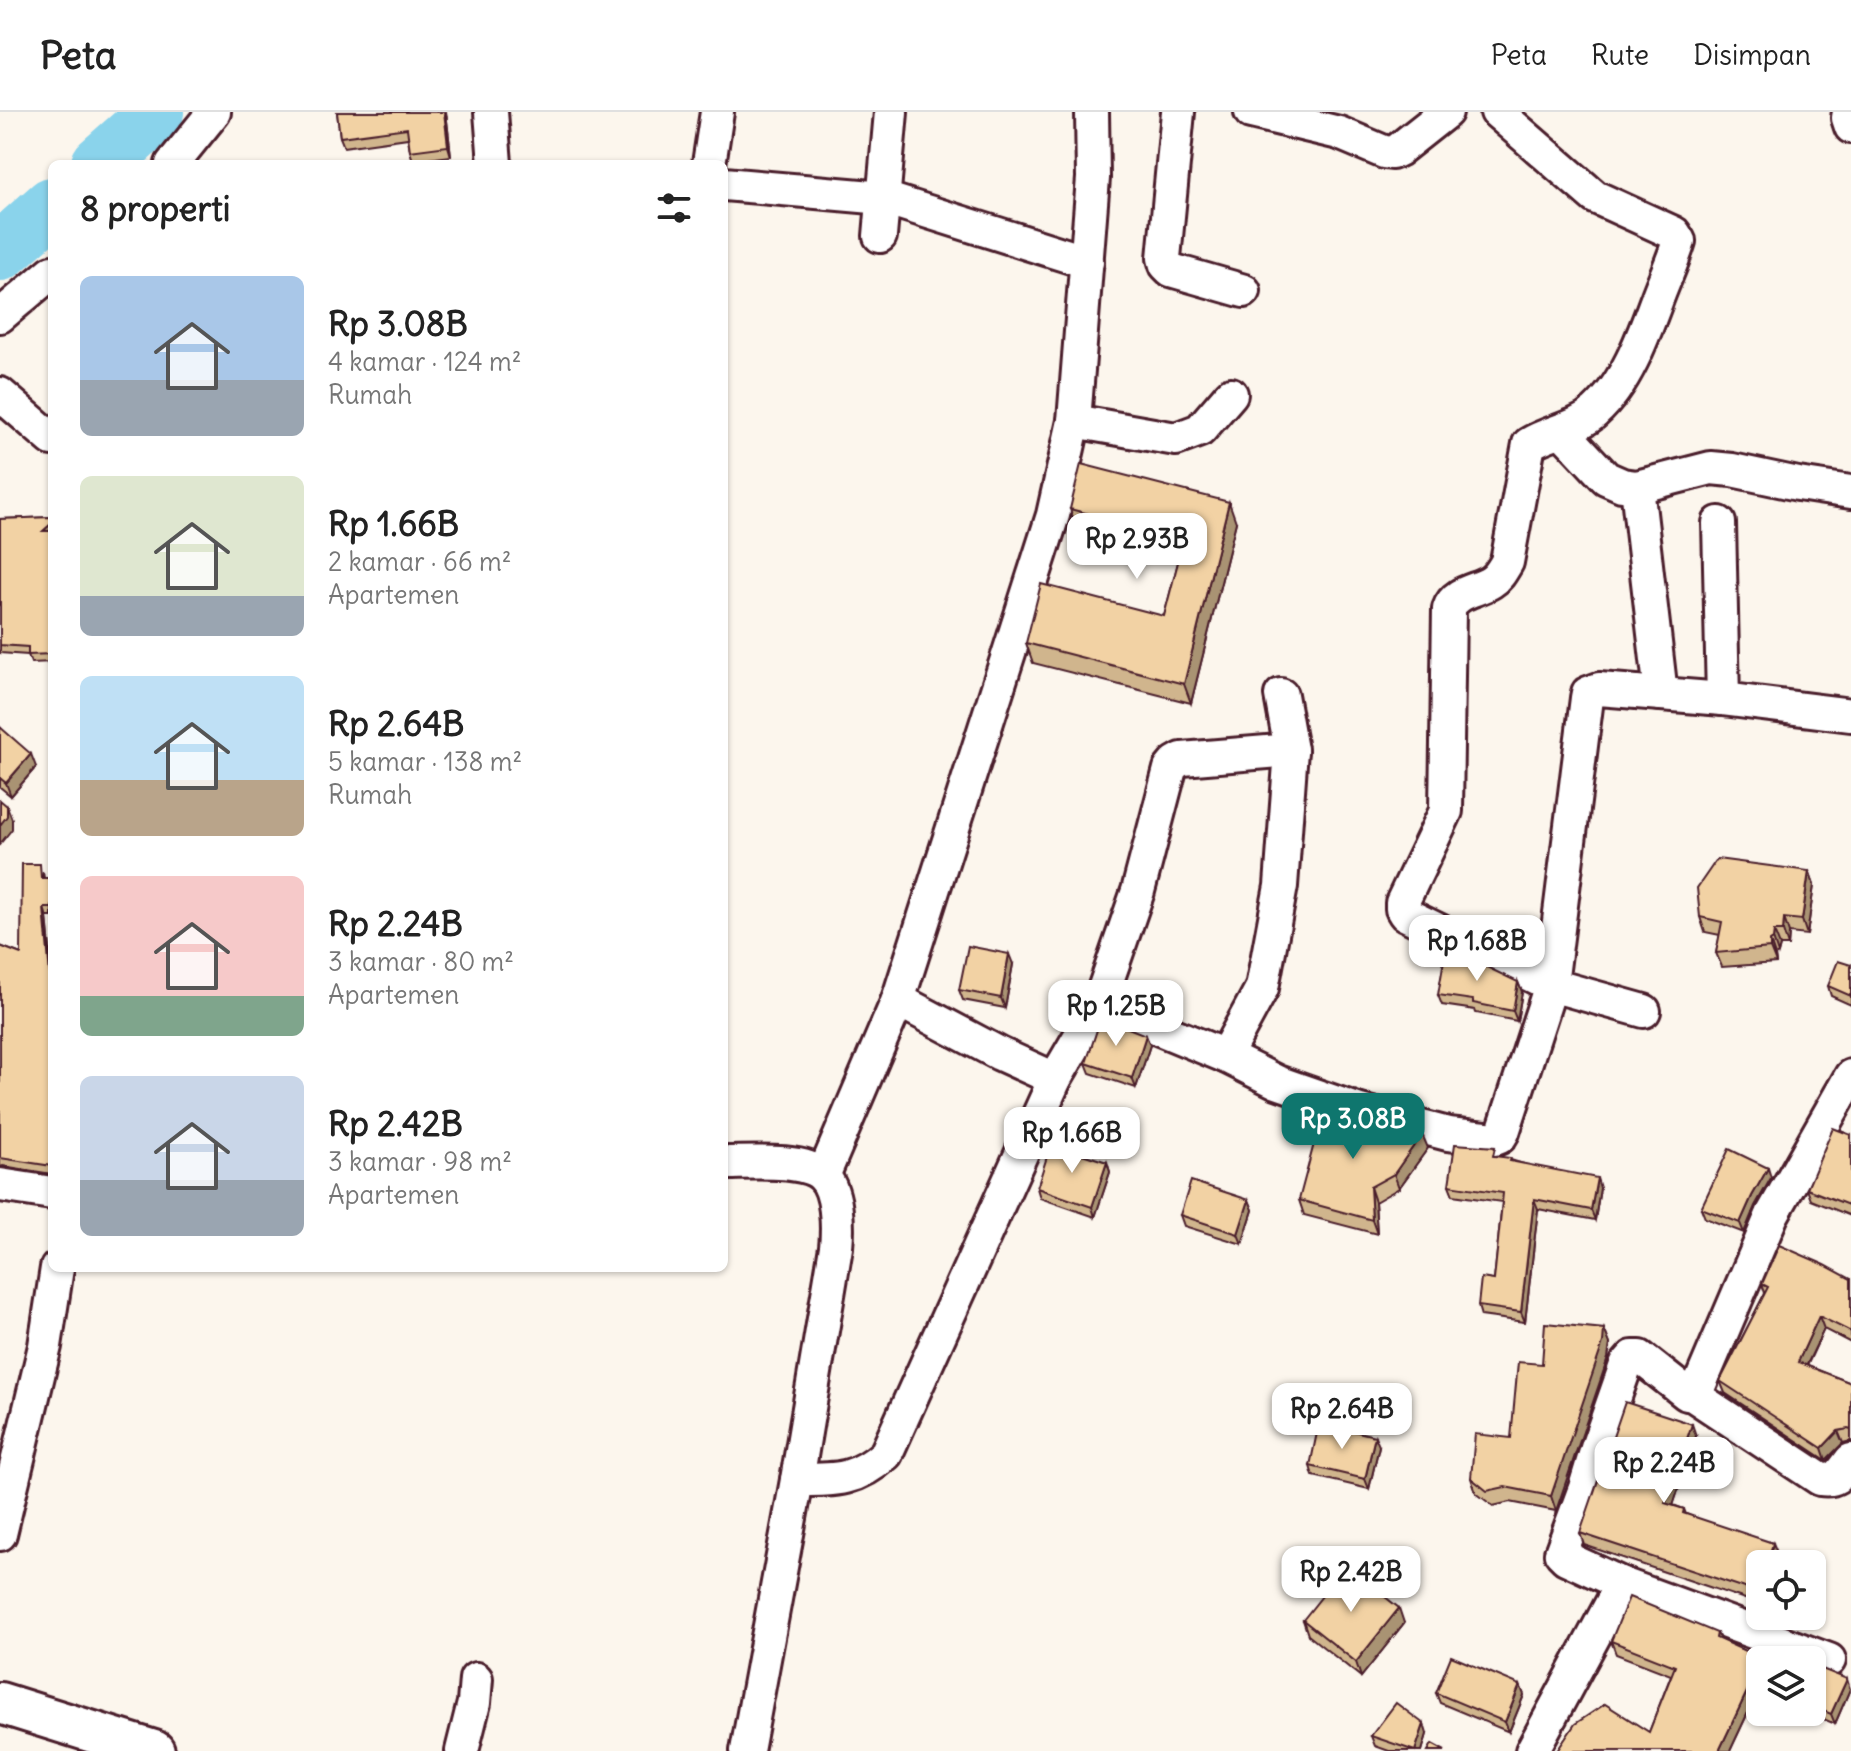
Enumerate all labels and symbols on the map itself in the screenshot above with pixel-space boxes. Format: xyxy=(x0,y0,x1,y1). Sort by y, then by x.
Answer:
pin: Rp 2.93B xyxy=(1054,513,1220,581)
pin: Rp 1.68B xyxy=(1394,915,1560,983)
pin: Rp 1.25B xyxy=(1033,980,1199,1048)
pin: Rp 3.08B xyxy=(1270,1093,1436,1161)
pin: Rp 1.66B xyxy=(989,1107,1155,1175)
pin: Rp 2.64B xyxy=(1259,1383,1425,1451)
pin: Rp 2.24B xyxy=(1581,1437,1747,1505)
pin: Rp 2.42B xyxy=(1268,1546,1434,1614)

